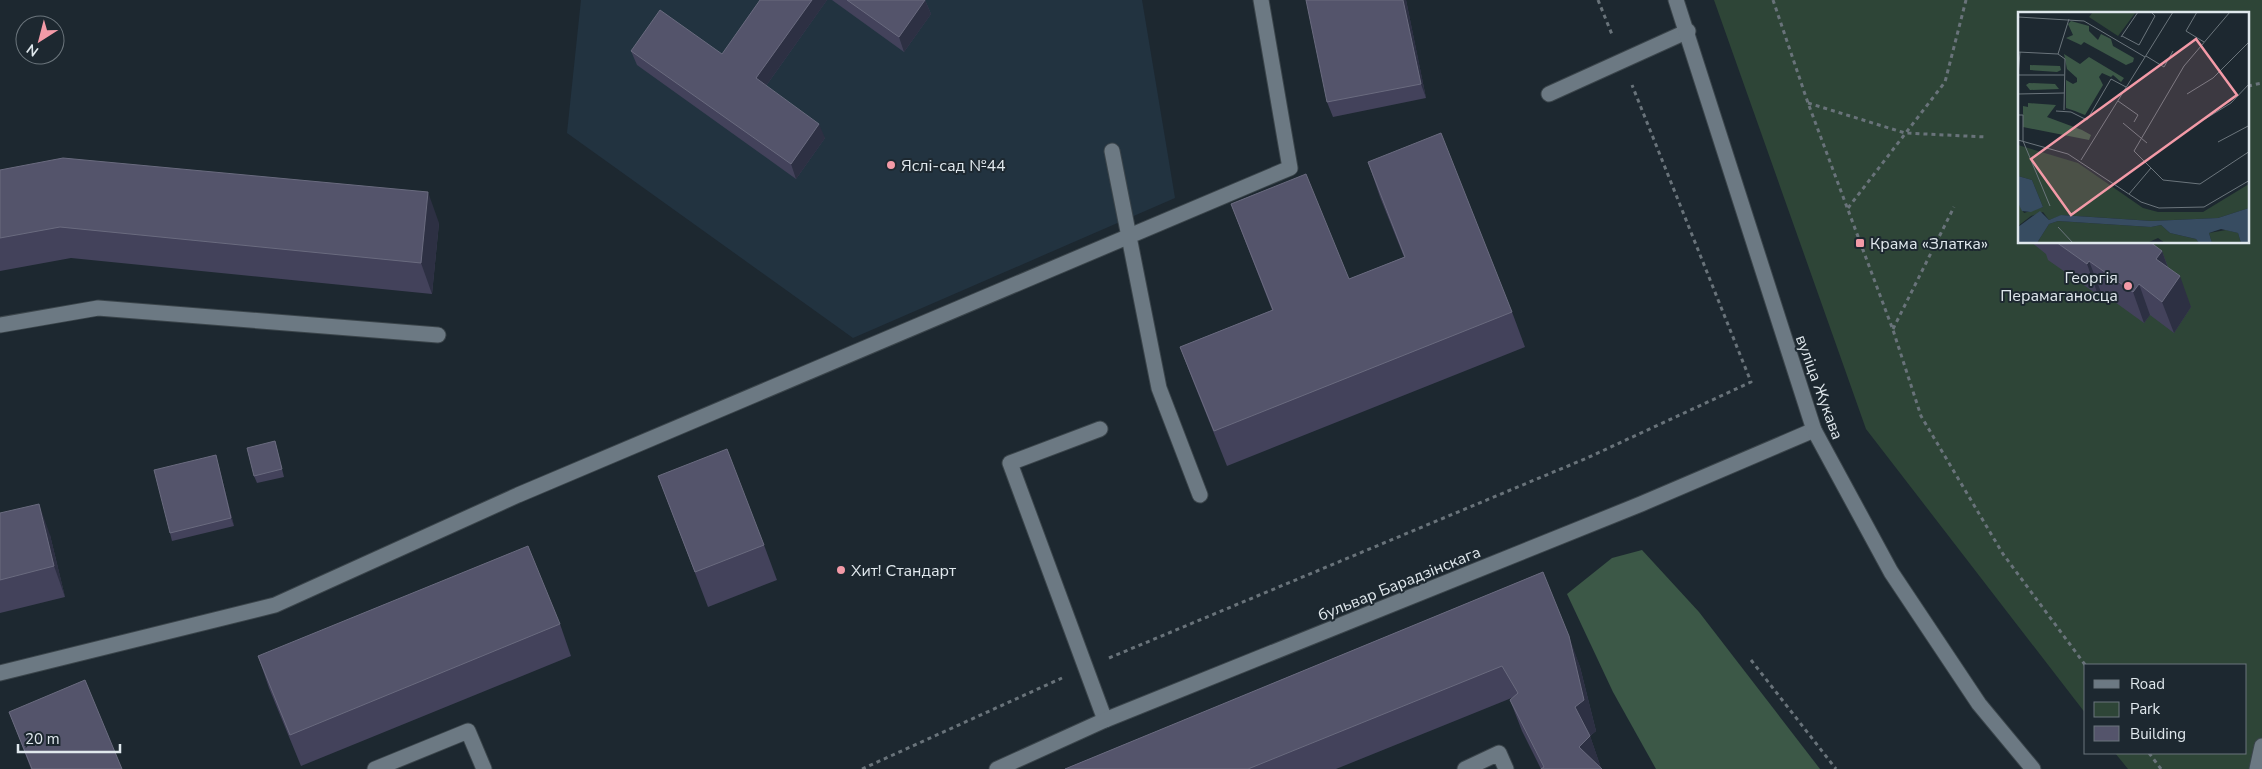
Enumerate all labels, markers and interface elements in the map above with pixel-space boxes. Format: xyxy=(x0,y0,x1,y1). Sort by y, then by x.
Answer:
inset map xyxy=(2018,12,2250,244)
north arrow xyxy=(15,15,65,65)
text: N xyxy=(23,39,42,61)
place label: Яслі-сад №44 xyxy=(901,155,1006,177)
marker: Яслі-сад №44 xyxy=(885,159,897,171)
place label: Крама «Златка» xyxy=(1870,233,1988,255)
marker: Крама «Златка» xyxy=(1854,237,1866,249)
place label: Георгія Перамаганосца xyxy=(2000,267,2118,307)
marker: Георгія Перамаганосца xyxy=(2122,280,2134,292)
street label: вуліца Жукава xyxy=(1790,332,1848,443)
street label: бульвар Барадзінскага xyxy=(1315,541,1484,627)
place label: Хит! Стандарт xyxy=(851,560,957,582)
marker: Хит! Стандарт xyxy=(835,564,847,576)
legend xyxy=(2084,664,2247,754)
text: Road xyxy=(2130,674,2165,694)
text: Park xyxy=(2130,699,2160,719)
scale bar xyxy=(18,722,120,754)
text: Building xyxy=(2130,724,2186,744)
text: 20 m xyxy=(25,729,60,749)

